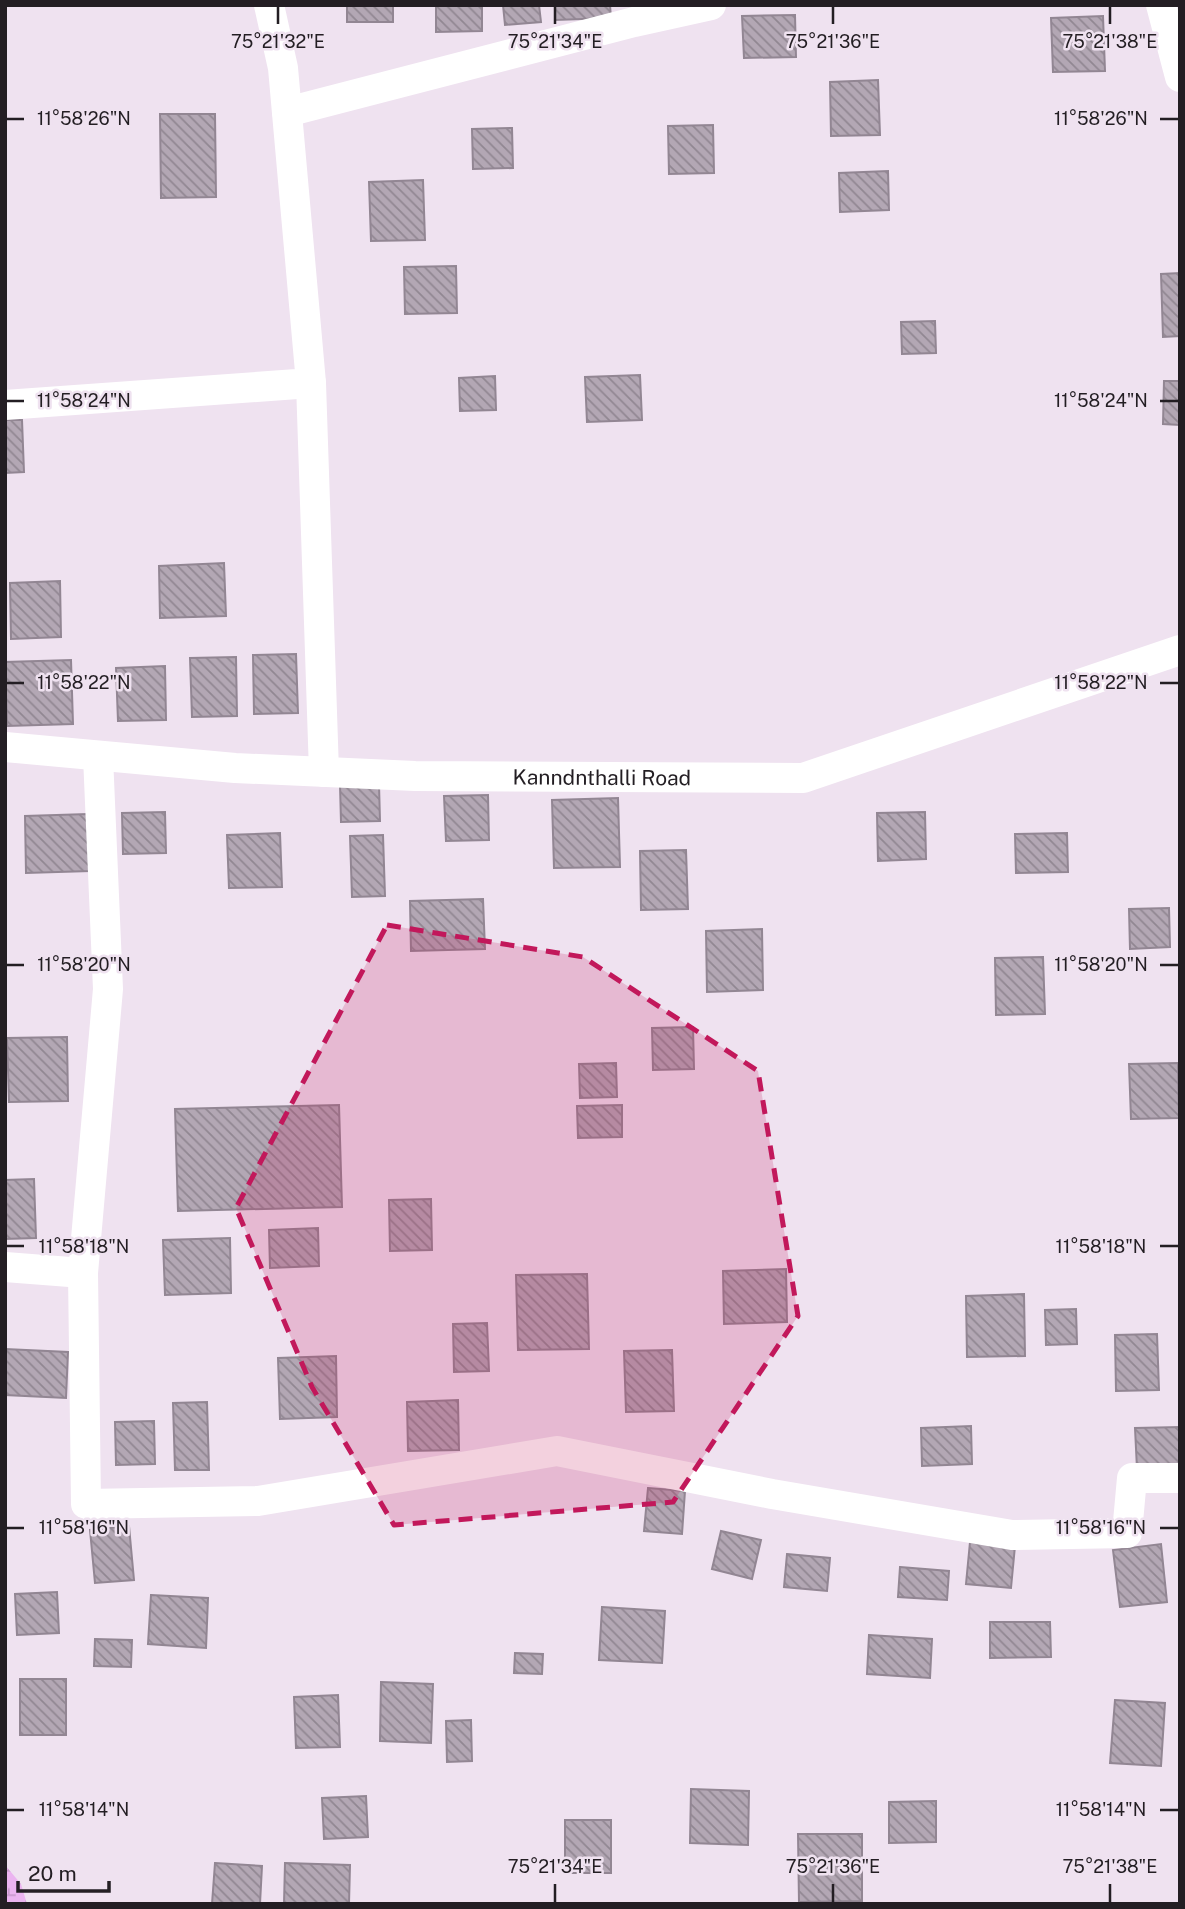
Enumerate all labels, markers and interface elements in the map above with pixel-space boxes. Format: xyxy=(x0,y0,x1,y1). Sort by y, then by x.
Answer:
text: 75°21'32"E xyxy=(231,31,325,52)
text: 75°21'34"E xyxy=(508,31,602,52)
text: 75°21'36"E xyxy=(786,31,880,52)
text: 75°21'38"E xyxy=(1063,31,1157,52)
text: 11°58'26"N xyxy=(37,108,131,129)
text: 11°58'26"N xyxy=(1054,108,1148,129)
text: 11°58'24"N xyxy=(37,390,131,411)
text: 11°58'24"N xyxy=(1054,390,1148,411)
text: 11°58'22"N xyxy=(37,672,131,693)
text: 11°58'22"N xyxy=(1054,672,1148,693)
street label: Kanndnthalli Road xyxy=(512,764,691,790)
text: 11°58'20"N xyxy=(37,954,131,975)
text: 11°58'20"N xyxy=(1054,954,1148,975)
text: 11°58'18"N xyxy=(39,1236,129,1257)
text: 11°58'18"N xyxy=(1056,1236,1146,1257)
text: 11°58'16"N xyxy=(39,1517,129,1538)
text: 11°58'16"N xyxy=(1056,1517,1146,1538)
text: 11°58'14"N xyxy=(39,1799,129,1820)
text: 11°58'14"N xyxy=(1056,1799,1146,1820)
scale bar xyxy=(18,1850,108,1894)
text: 75°21'34"E xyxy=(508,1856,602,1877)
text: 75°21'36"E xyxy=(786,1856,880,1877)
text: 75°21'38"E xyxy=(1063,1856,1157,1877)
text: 20 m xyxy=(28,1861,77,1886)

